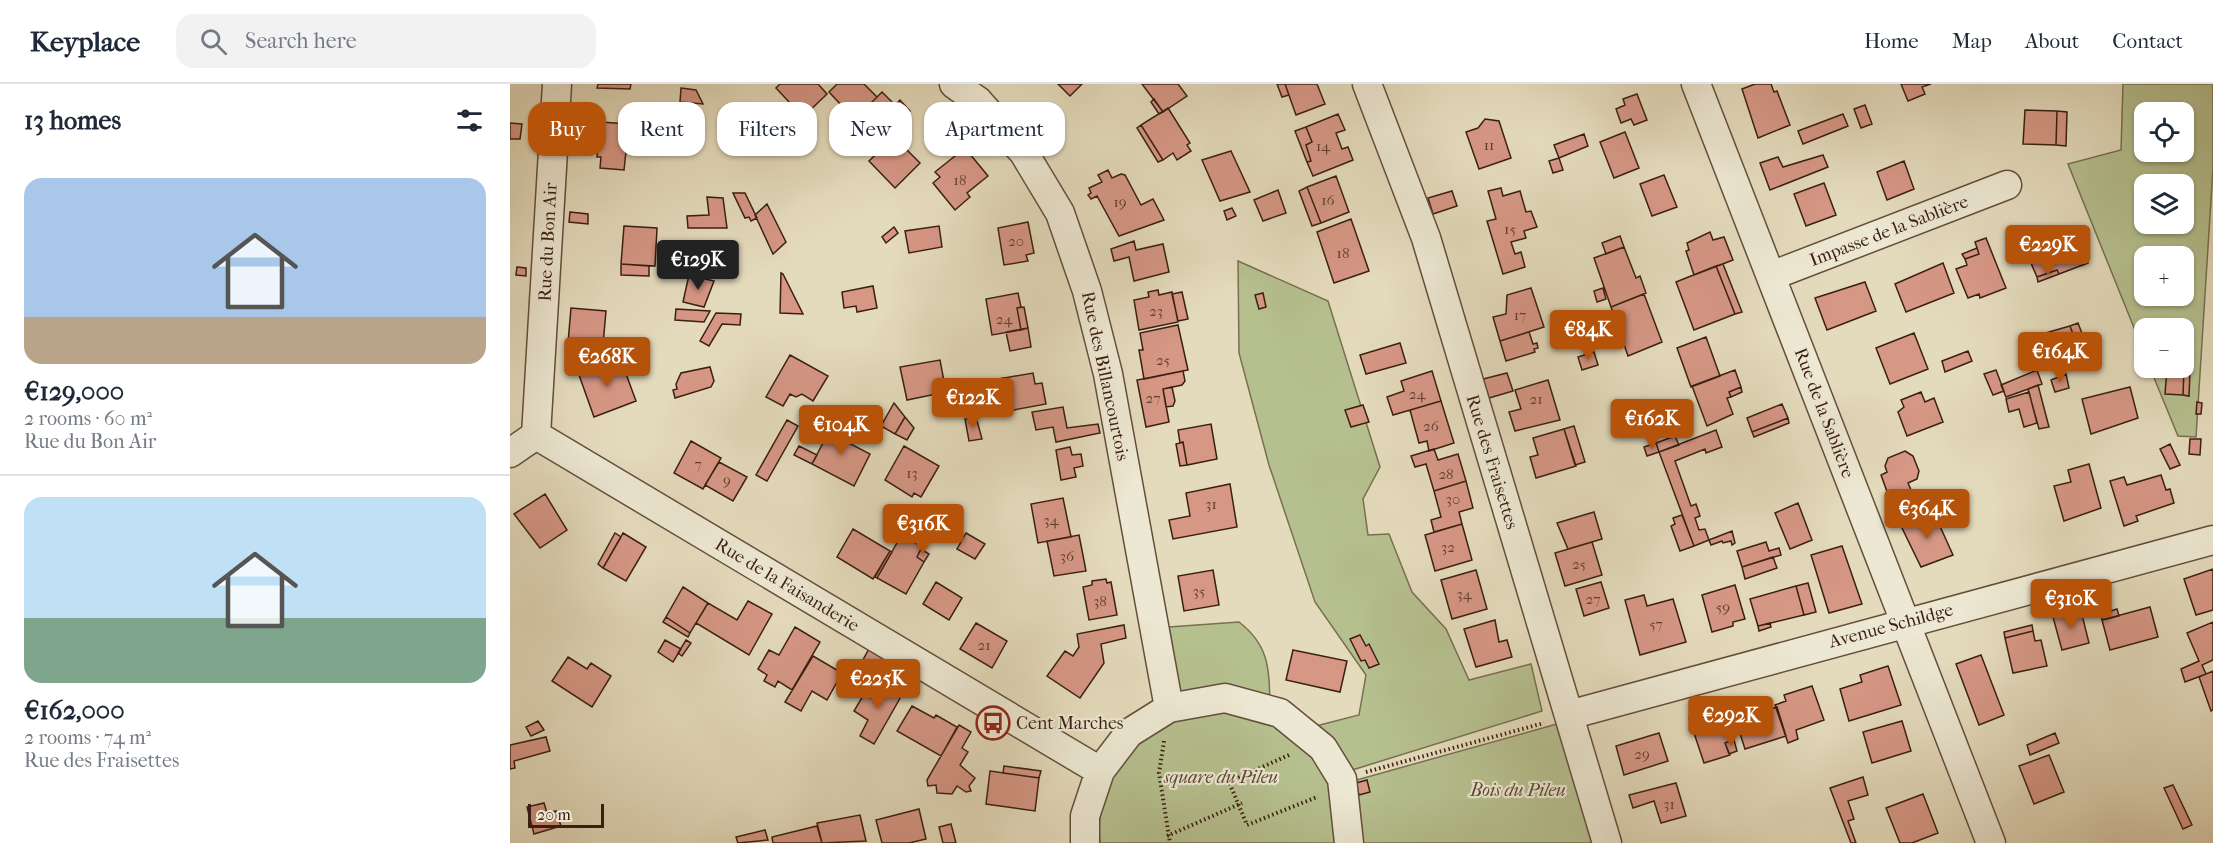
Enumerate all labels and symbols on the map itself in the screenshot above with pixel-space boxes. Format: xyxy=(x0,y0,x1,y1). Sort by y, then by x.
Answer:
house number: 11 xyxy=(1484,136,1494,154)
house number: 14 xyxy=(1316,137,1331,155)
house number: 18 xyxy=(954,171,966,189)
street label: Rue du Bon Air xyxy=(534,182,562,302)
house number: 16 xyxy=(1321,191,1336,209)
street label: Impasse de la Sablière xyxy=(1807,191,1971,271)
house number: 19 xyxy=(1113,193,1127,211)
house number: 15 xyxy=(1504,220,1516,238)
pin: €229K xyxy=(2006,225,2090,276)
house number: 20 xyxy=(1008,232,1024,250)
pin: €129K xyxy=(656,240,740,291)
house number: 18 xyxy=(1337,244,1349,262)
street label: Rue des Billancourtois xyxy=(1077,289,1133,463)
house number: 23 xyxy=(1149,302,1163,320)
house number: 17 xyxy=(1514,306,1526,324)
house number: 24 xyxy=(996,310,1013,328)
pin: €84K xyxy=(1552,310,1624,361)
pin: €164K xyxy=(2018,332,2102,383)
pin: €268K xyxy=(565,337,649,388)
street label: Rue de la Sablière xyxy=(1790,345,1859,481)
house number: 25 xyxy=(1156,351,1170,369)
pin: €122K xyxy=(931,378,1015,429)
house number: 24 xyxy=(1409,385,1426,403)
house number: 27 xyxy=(1146,389,1160,407)
house number: 21 xyxy=(1529,390,1543,408)
street label: Rue des Fraisettes xyxy=(1462,392,1523,532)
pin: €162K xyxy=(1610,399,1694,450)
pin: €104K xyxy=(799,405,883,456)
house number: 26 xyxy=(1423,417,1440,435)
house number: 7 xyxy=(694,455,702,473)
house number: 13 xyxy=(906,464,918,482)
house number: 28 xyxy=(1438,465,1454,483)
house number: 9 xyxy=(723,471,731,489)
pin: €364K xyxy=(1885,489,1969,540)
house number: 30 xyxy=(1446,490,1460,508)
house number: 31 xyxy=(1205,495,1217,513)
pin: €316K xyxy=(881,504,965,555)
house number: 34 xyxy=(1043,511,1060,529)
street label: Rue de la Faisanderie xyxy=(711,534,863,636)
house number: 32 xyxy=(1441,538,1455,556)
house number: 36 xyxy=(1060,547,1075,565)
house number: 25 xyxy=(1572,555,1586,573)
pin: €310K xyxy=(2029,579,2113,630)
house number: 35 xyxy=(1193,582,1205,600)
house number: 34 xyxy=(1456,585,1473,603)
house number: 27 xyxy=(1586,590,1600,608)
house number: 38 xyxy=(1093,592,1107,610)
house number: 59 xyxy=(1716,598,1730,616)
street label: Avenue Schildge xyxy=(1826,599,1955,653)
house number: 57 xyxy=(1649,615,1663,633)
house number: 21 xyxy=(977,636,991,654)
pin: €225K xyxy=(836,659,920,710)
pin: €292K xyxy=(1689,696,1773,747)
bus stop icon: Cent Marches xyxy=(975,705,1011,741)
place label: Cent Marches xyxy=(1016,713,1124,734)
house number: 29 xyxy=(1634,745,1650,763)
park label: square du Pileu xyxy=(1163,767,1278,788)
park label: Bois du Pileu xyxy=(1469,780,1566,801)
house number: 31 xyxy=(1663,795,1675,813)
scale bar xyxy=(528,801,604,828)

